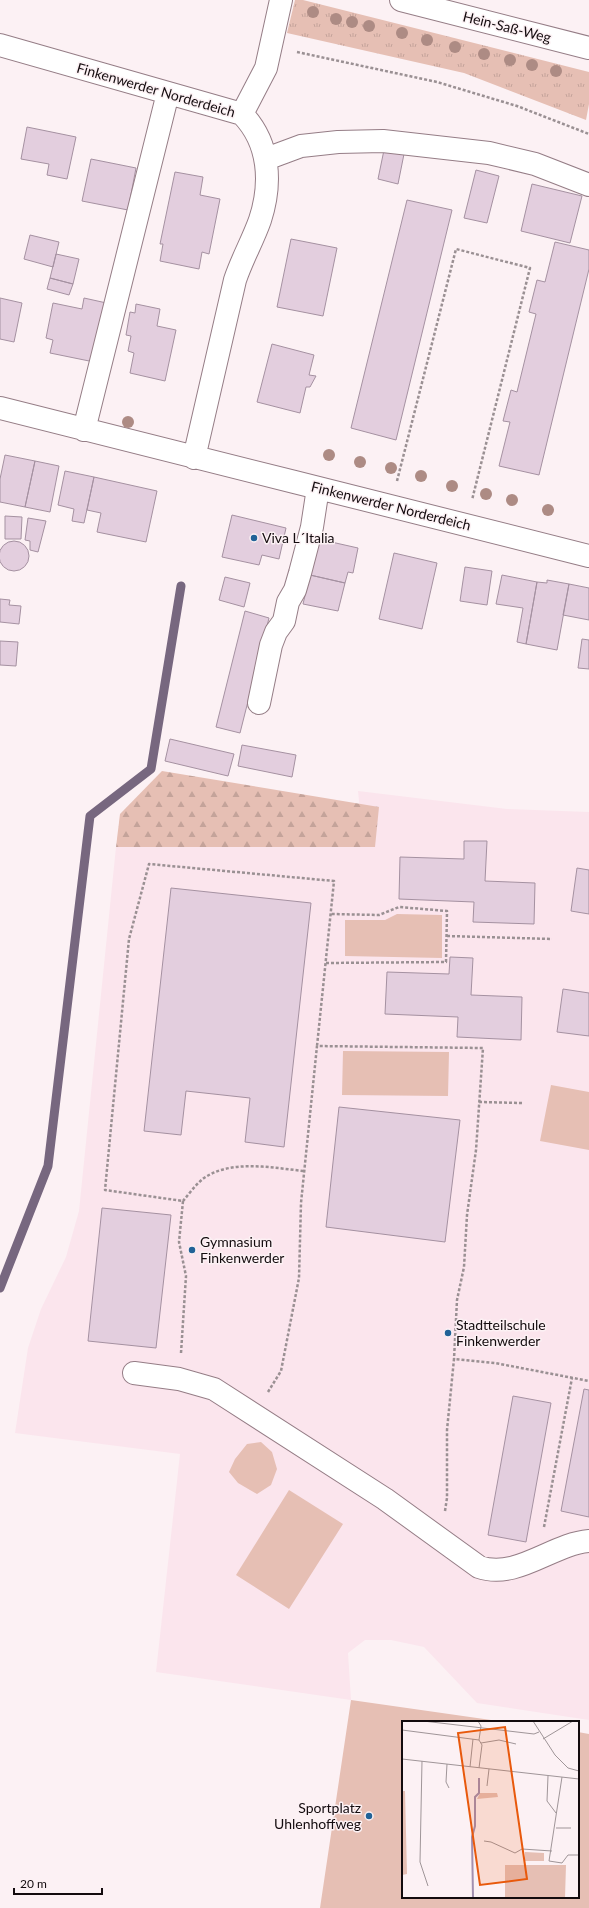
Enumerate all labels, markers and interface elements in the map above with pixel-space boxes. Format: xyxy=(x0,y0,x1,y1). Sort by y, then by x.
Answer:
street label: Hein-Saß-Weg xyxy=(461,7,553,46)
street label: Finkenwerder Norderdeich xyxy=(75,59,237,120)
street label: Finkenwerder Norderdeich xyxy=(309,477,473,534)
place label: Viva L´Italia xyxy=(262,529,335,546)
marker: Viva L´Italia xyxy=(249,533,259,543)
place label: Gymnasium Finkenwerder xyxy=(200,1233,284,1266)
marker: Gymnasium Finkenwerder xyxy=(187,1245,197,1255)
place label: Stadtteilschule Finkenwerder xyxy=(456,1316,546,1349)
marker: Stadtteilschule Finkenwerder xyxy=(443,1328,453,1338)
inset map xyxy=(402,1721,579,1898)
place label: Sportplatz Uhlenhoffweg xyxy=(274,1799,361,1832)
marker: Sportplatz Uhlenhoffweg xyxy=(364,1811,374,1821)
scale bar xyxy=(14,1870,102,1896)
text: 20 m xyxy=(20,1876,47,1891)

